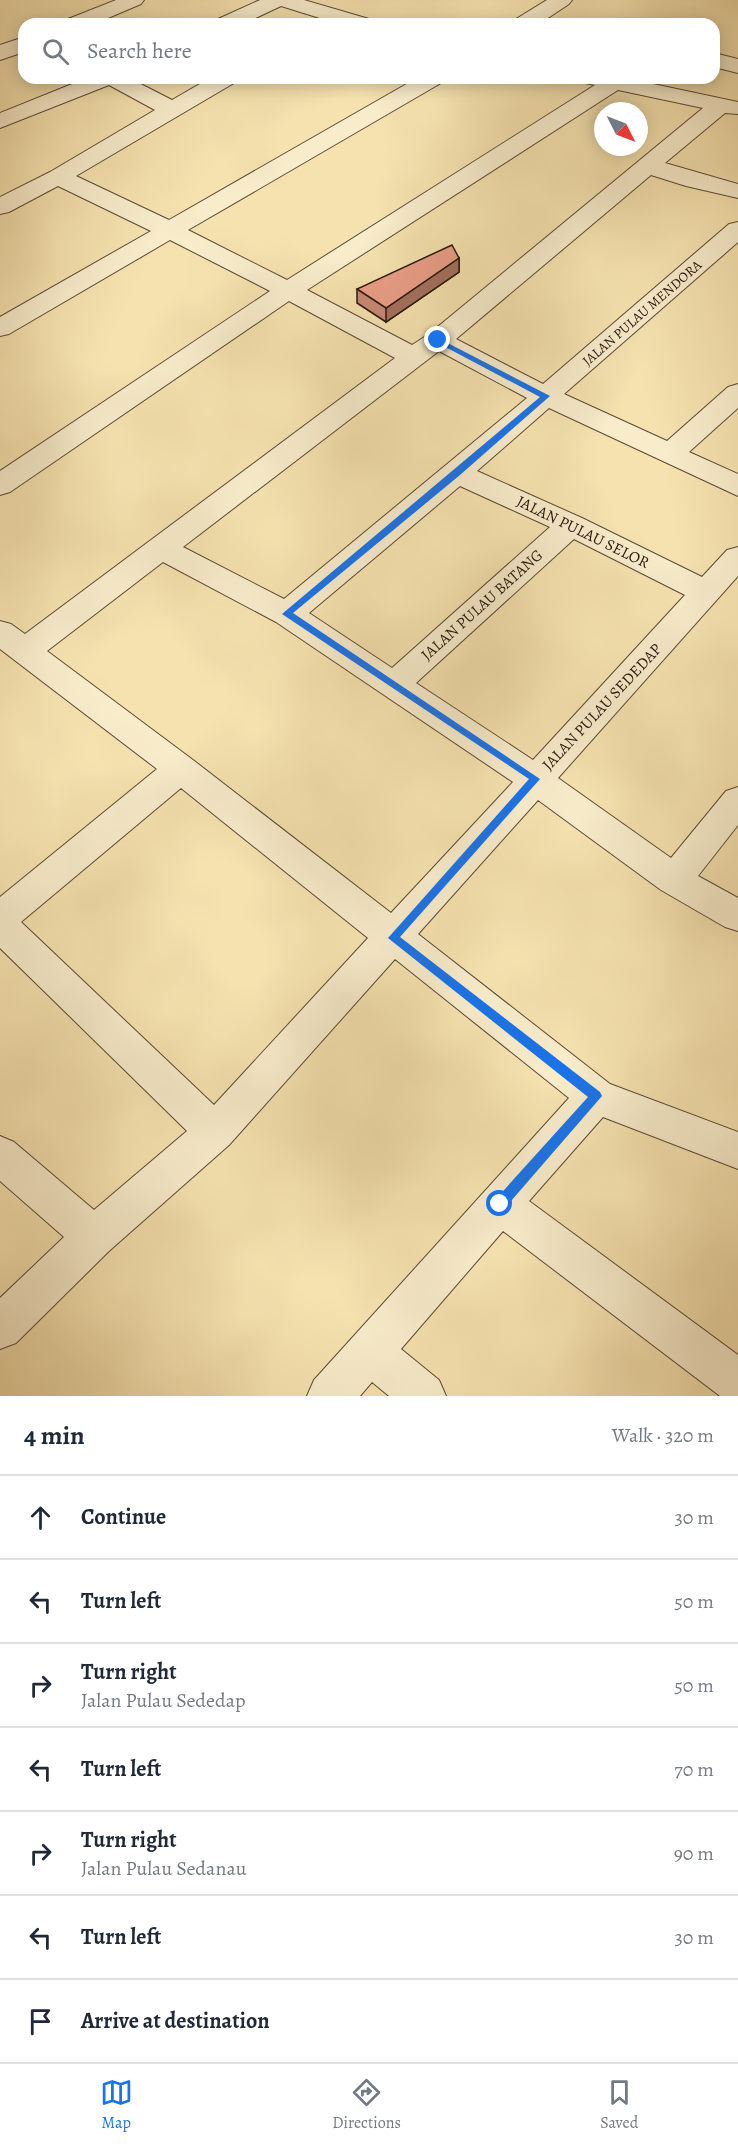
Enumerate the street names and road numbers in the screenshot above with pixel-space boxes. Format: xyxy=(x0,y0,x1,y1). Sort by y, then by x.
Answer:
street label: JALAN PULAU MENDORA xyxy=(578,255,706,370)
street label: JALAN PULAU SELOR xyxy=(513,490,653,574)
street label: JALAN PULAU BATANG xyxy=(416,544,548,666)
street label: JALAN PULAU SEDEDAP xyxy=(537,639,667,775)

